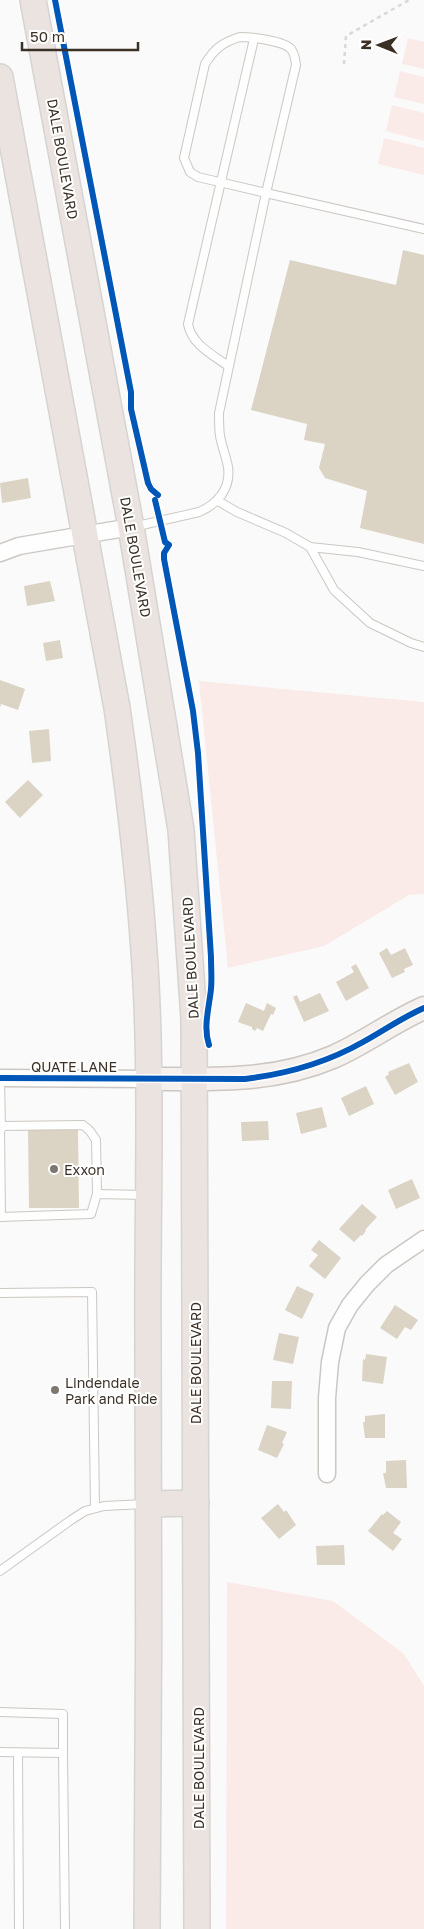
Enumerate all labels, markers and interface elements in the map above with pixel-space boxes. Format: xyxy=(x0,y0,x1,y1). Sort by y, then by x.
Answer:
scale bar xyxy=(22,20,139,52)
north arrow xyxy=(354,20,404,70)
text: 50 m xyxy=(30,27,65,45)
text: N xyxy=(357,39,374,50)
street label: DALE BOULEVARD xyxy=(44,97,82,221)
street label: DALE BOULEVARD xyxy=(117,495,155,619)
street label: DALE BOULEVARD xyxy=(178,896,202,1020)
street label: QUATE LANE xyxy=(31,1058,117,1075)
place label: Exxon xyxy=(64,1161,105,1178)
marker: Exxon xyxy=(48,1163,60,1175)
street label: DALE BOULEVARD xyxy=(187,1302,204,1424)
place label: Lindendale Park and Ride xyxy=(65,1374,157,1407)
marker: Lindendale Park and Ride xyxy=(49,1384,61,1396)
street label: DALE BOULEVARD xyxy=(190,1707,207,1829)

